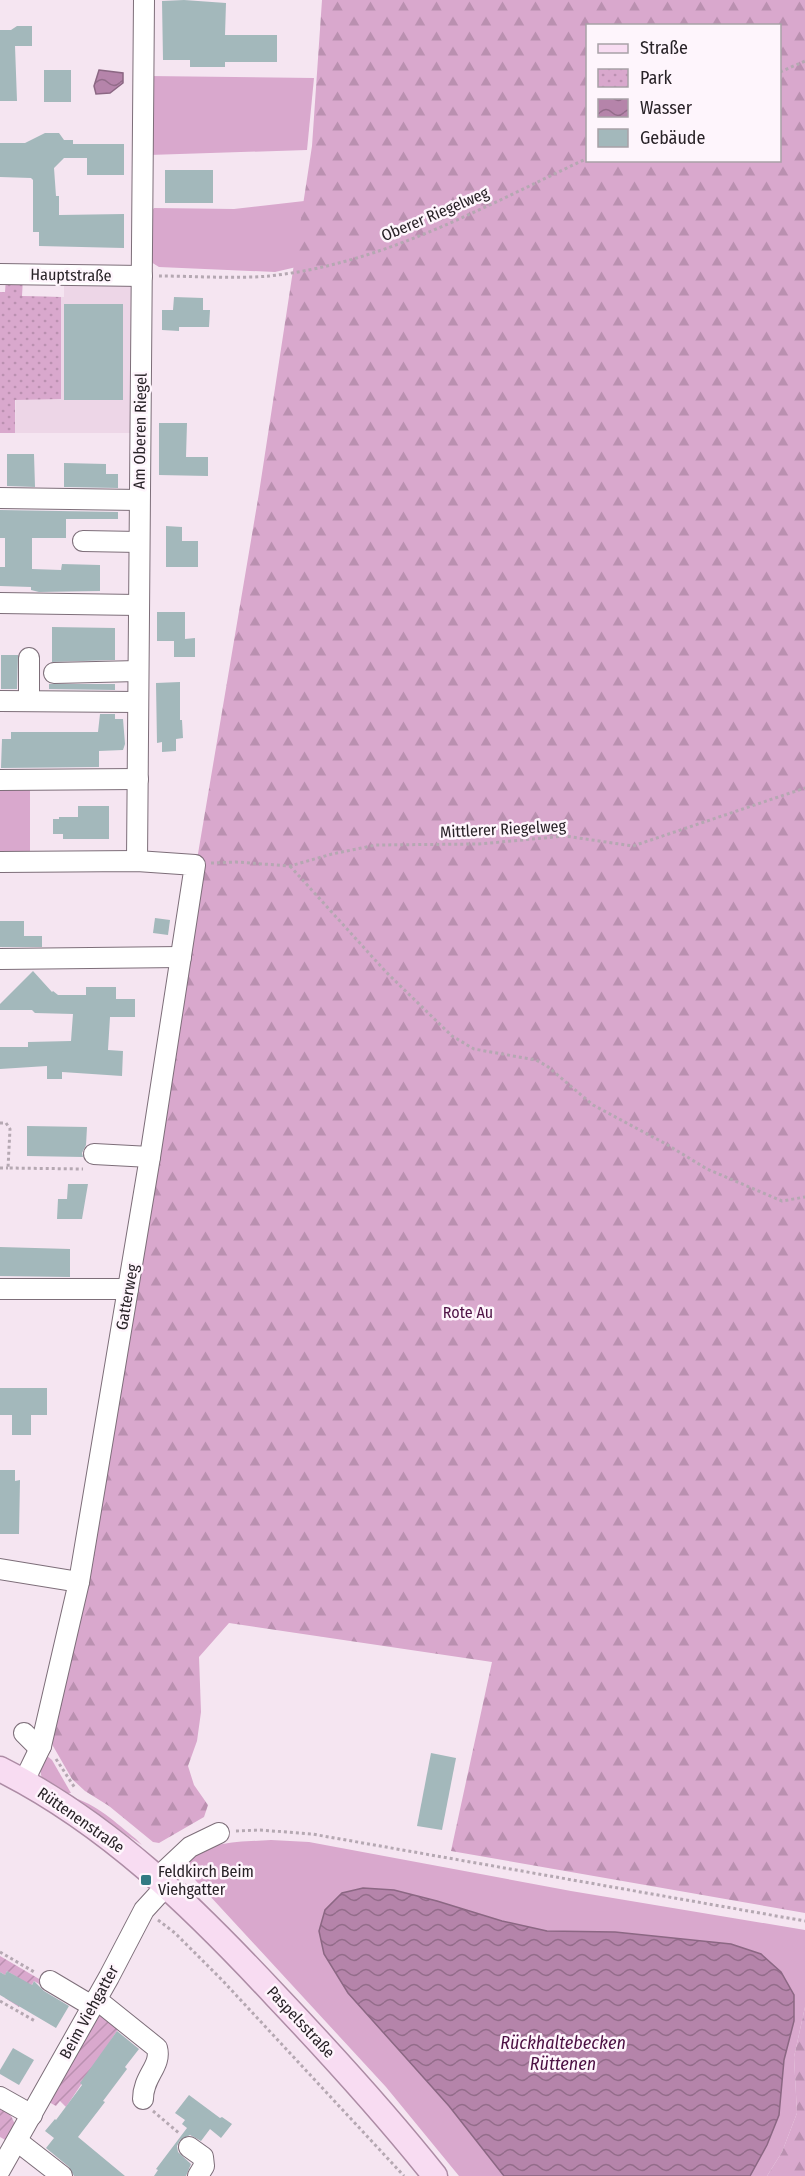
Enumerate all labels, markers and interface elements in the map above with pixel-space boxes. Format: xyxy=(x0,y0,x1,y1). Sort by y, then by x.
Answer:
legend xyxy=(586,24,781,162)
text: Straße xyxy=(640,37,688,59)
text: Park xyxy=(640,67,673,89)
text: Wasser xyxy=(640,97,693,119)
text: Gebäude xyxy=(640,127,706,149)
street label: Oberer Riegelweg xyxy=(378,183,492,245)
street label: Hauptstraße xyxy=(30,265,112,285)
street label: Am Oberen Riegel xyxy=(129,373,151,489)
street label: Mittlerer Riegelweg xyxy=(440,816,567,842)
street label: Gatterweg xyxy=(112,1262,142,1331)
park label: Rote Au xyxy=(443,1303,493,1322)
street label: Rüttenenstraße xyxy=(34,1783,128,1857)
place label: Feldkirch Beim Viehgatter xyxy=(158,1862,254,1899)
marker: Feldkirch Beim Viehgatter xyxy=(139,1873,153,1887)
street label: Beim Viehgatter xyxy=(55,1962,123,2062)
street label: Paspelsstraße xyxy=(263,1982,339,2062)
water label: Rückhaltebecken Rüttenen xyxy=(500,2032,626,2075)

